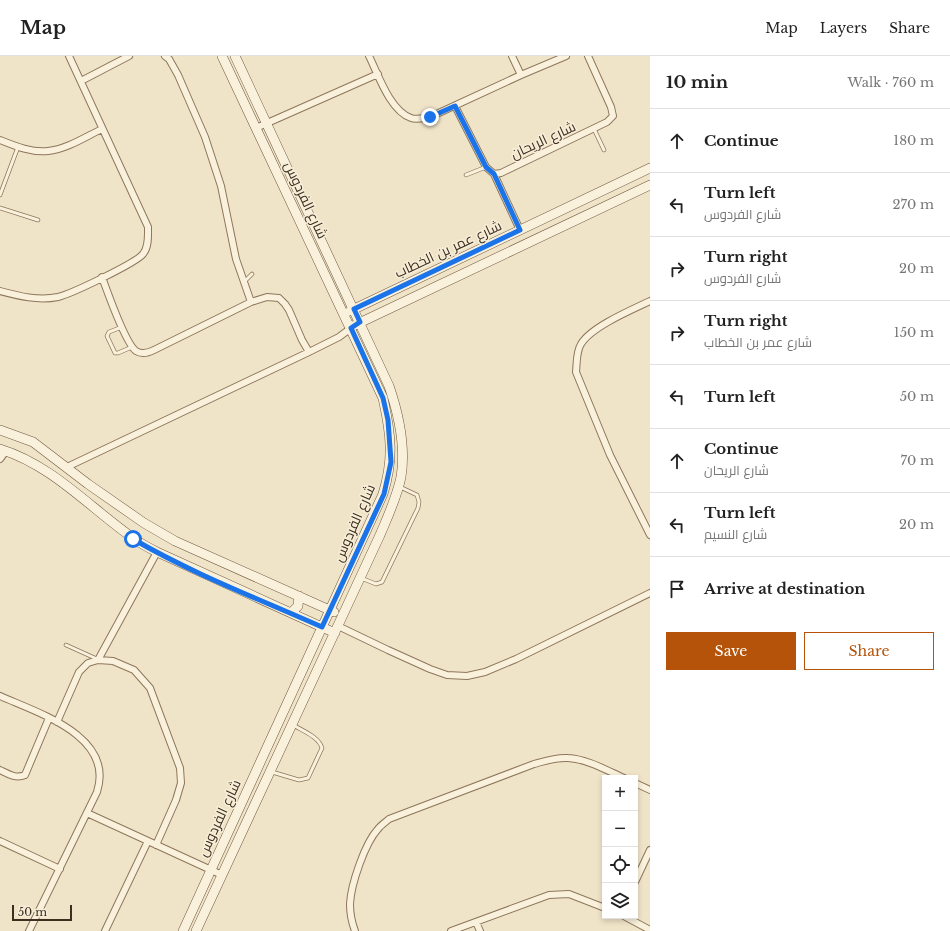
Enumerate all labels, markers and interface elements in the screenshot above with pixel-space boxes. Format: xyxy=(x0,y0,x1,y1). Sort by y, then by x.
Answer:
text: Map xyxy=(20,16,66,39)
text: Map xyxy=(765,19,798,37)
text: Layers xyxy=(820,19,867,37)
text: Share xyxy=(889,19,930,37)
text: 10 min xyxy=(666,72,728,93)
text: Walk · 760 m xyxy=(848,74,934,91)
route end xyxy=(421,108,439,126)
street label: شارع الريحان xyxy=(508,117,578,163)
icon: ahead xyxy=(666,130,688,152)
text: Continue xyxy=(704,131,779,150)
text: 180 m xyxy=(893,132,934,149)
street label: شارع الفردوس xyxy=(280,158,332,242)
text: Turn left xyxy=(704,183,775,202)
icon: left xyxy=(666,194,688,216)
text: 270 m xyxy=(893,196,934,213)
text: شارع الفردوس xyxy=(704,206,781,223)
street label: شارع عمر بن الخطاب xyxy=(391,216,505,282)
text: Turn right xyxy=(704,247,787,266)
icon: right xyxy=(666,258,688,280)
text: 20 m xyxy=(899,260,934,277)
text: شارع الفردوس xyxy=(704,270,781,287)
text: Turn right xyxy=(704,311,787,330)
icon: right xyxy=(666,322,688,344)
text: 150 m xyxy=(894,324,934,341)
text: شارع عمر بن الخطاب xyxy=(704,334,812,351)
icon: left xyxy=(666,386,688,408)
text: Turn left xyxy=(704,387,775,406)
text: 50 m xyxy=(900,388,934,405)
text: Continue xyxy=(704,439,779,458)
icon: ahead xyxy=(666,450,688,472)
text: 70 m xyxy=(901,452,934,469)
text: شارع الريحان xyxy=(704,462,769,479)
street label: شارع الفردوس xyxy=(329,481,379,565)
text: Turn left xyxy=(704,503,775,522)
icon: left xyxy=(666,514,688,536)
text: 20 m xyxy=(899,516,934,533)
text: شارع النسيم xyxy=(704,526,767,543)
route start xyxy=(124,530,142,548)
icon: arrive xyxy=(666,578,688,600)
text: Arrive at destination xyxy=(704,579,865,598)
button: Save xyxy=(666,632,796,670)
button: Share xyxy=(804,632,934,670)
map controls xyxy=(602,775,638,919)
button: + xyxy=(602,775,638,811)
street label: شارع الفردوس xyxy=(193,776,245,860)
button: − xyxy=(602,811,638,847)
button: locate xyxy=(602,847,638,883)
button: layers xyxy=(602,883,638,919)
scale bar xyxy=(12,903,72,922)
text: 50 m xyxy=(18,905,47,919)

